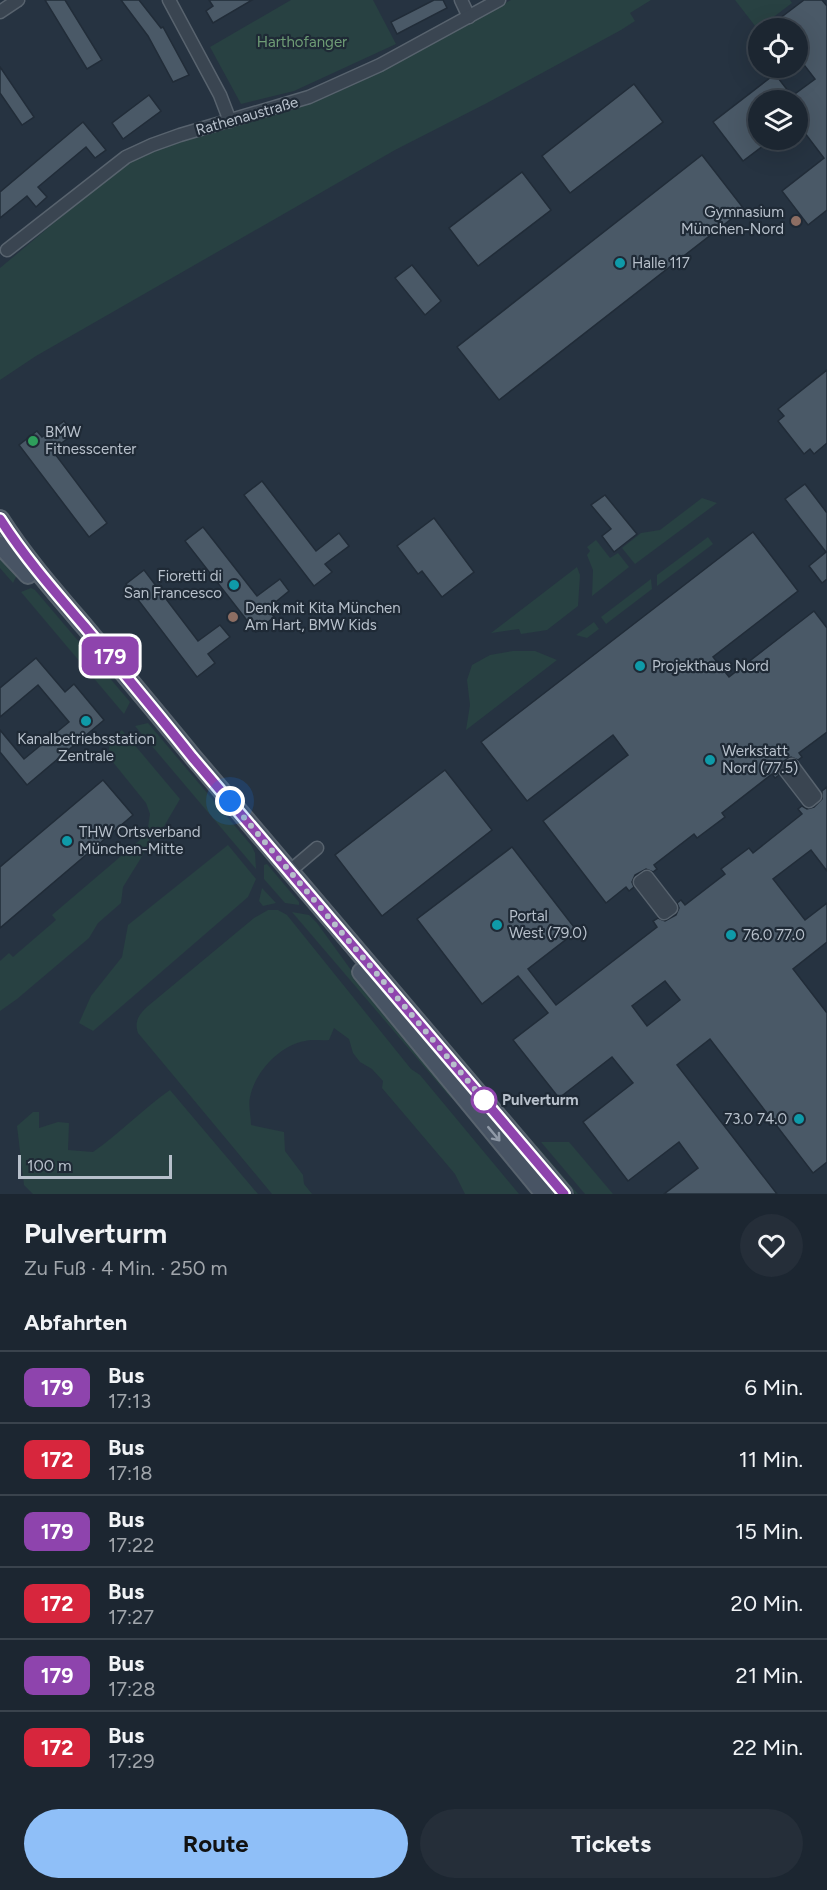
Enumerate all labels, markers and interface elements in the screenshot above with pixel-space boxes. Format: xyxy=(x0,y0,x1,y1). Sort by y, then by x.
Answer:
map controls xyxy=(748,18,808,150)
button: locate xyxy=(748,18,808,78)
park label: Harthofanger xyxy=(257,33,347,51)
button: layers xyxy=(748,90,808,150)
street label: Rathenaustraße xyxy=(194,93,300,139)
place label: Gymnasium München-Nord xyxy=(681,203,784,238)
marker: Gymnasium München-Nord xyxy=(789,214,803,228)
place label: Halle 117 xyxy=(632,254,690,272)
marker: Halle 117 xyxy=(613,256,627,270)
place label: BMW Fitnesscenter xyxy=(45,423,136,458)
marker: BMW Fitnesscenter xyxy=(26,434,40,448)
place label: Fioretti di San Francesco xyxy=(124,567,222,602)
marker: Fioretti di San Francesco xyxy=(227,578,241,592)
place label: Denk mit Kita München Am Hart, BMW Kids xyxy=(245,599,401,634)
marker: Denk mit Kita München Am Hart, BMW Kids xyxy=(226,610,240,624)
line badge: 179 xyxy=(76,636,144,676)
text: 179 xyxy=(94,644,126,669)
place label: Projekthaus Nord xyxy=(652,657,769,675)
marker: Projekthaus Nord xyxy=(633,659,647,673)
marker: Kanalbetriebsstation Zentrale xyxy=(79,714,93,728)
place label: Kanalbetriebsstation Zentrale xyxy=(17,730,155,765)
place label: Werkstatt Nord (77.5) xyxy=(722,742,798,777)
marker: Werkstatt Nord (77.5) xyxy=(703,753,717,767)
your location xyxy=(215,786,245,816)
place label: THW Ortsverband München-Mitte xyxy=(79,823,201,858)
marker: THW Ortsverband München-Mitte xyxy=(60,834,74,848)
place label: Portal West (79.0) xyxy=(509,907,587,942)
marker: Portal West (79.0) xyxy=(490,918,504,932)
place label: 76.0 77.0 xyxy=(743,926,805,944)
marker: 76.0 77.0 xyxy=(724,928,738,942)
marker: Pulverturm xyxy=(471,1087,497,1113)
place label: Pulverturm xyxy=(502,1091,579,1109)
place label: 73.0 74.0 xyxy=(724,1110,787,1128)
marker: 73.0 74.0 xyxy=(792,1112,806,1126)
one-way arrow xyxy=(487,1126,501,1141)
scale bar xyxy=(18,1152,172,1180)
text: 100 m xyxy=(27,1156,72,1175)
button: heart xyxy=(740,1214,803,1277)
text: Pulverturm xyxy=(24,1216,167,1250)
text: Zu Fuß · 4 Min. · 250 m xyxy=(24,1256,228,1280)
text: Abfahrten xyxy=(24,1309,127,1336)
text: Bus xyxy=(108,1362,144,1389)
text: 6 Min. xyxy=(745,1374,803,1401)
text: 179 xyxy=(41,1375,73,1400)
text: 17:13 xyxy=(108,1389,151,1413)
text: Bus xyxy=(108,1434,144,1461)
text: 11 Min. xyxy=(739,1446,803,1473)
text: 172 xyxy=(41,1447,73,1472)
text: 17:18 xyxy=(108,1461,153,1485)
text: Bus xyxy=(108,1506,144,1533)
text: 15 Min. xyxy=(735,1518,803,1545)
text: 179 xyxy=(41,1519,73,1544)
text: 17:22 xyxy=(108,1533,154,1557)
text: Bus xyxy=(108,1578,144,1605)
text: 20 Min. xyxy=(731,1590,803,1617)
text: 172 xyxy=(41,1591,73,1616)
text: 17:27 xyxy=(108,1605,154,1629)
text: Bus xyxy=(108,1650,144,1677)
text: 21 Min. xyxy=(736,1662,803,1689)
text: 179 xyxy=(41,1663,73,1688)
text: 17:28 xyxy=(108,1677,156,1701)
text: Bus xyxy=(108,1722,144,1749)
text: 22 Min. xyxy=(732,1734,803,1761)
text: 172 xyxy=(41,1735,73,1760)
text: 17:29 xyxy=(108,1749,155,1773)
button: Route xyxy=(24,1809,408,1878)
button: Tickets xyxy=(420,1809,803,1878)

